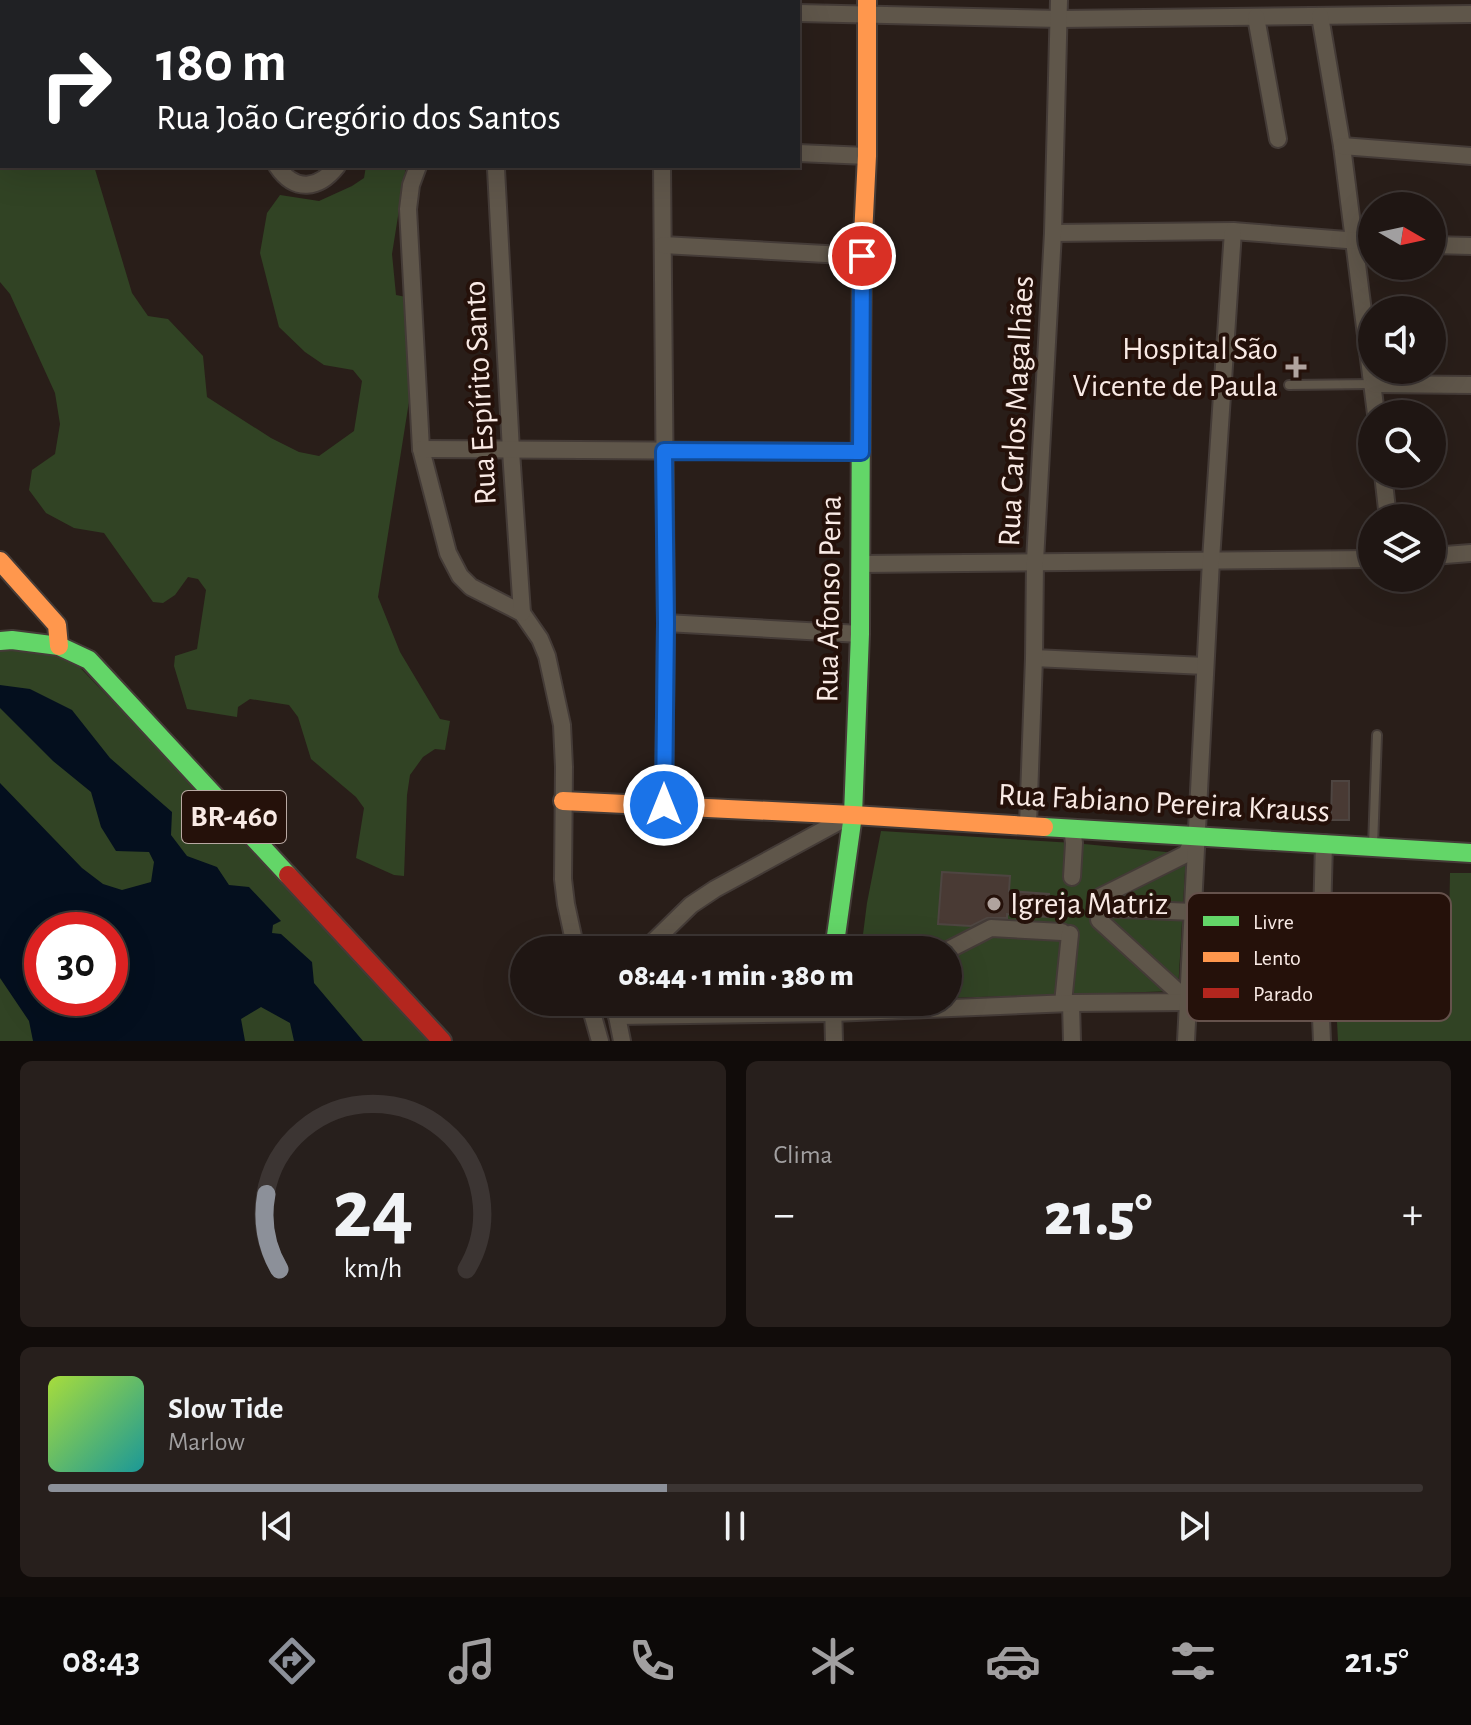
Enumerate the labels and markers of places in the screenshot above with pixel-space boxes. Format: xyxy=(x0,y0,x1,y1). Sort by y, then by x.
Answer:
pin xyxy=(828,222,896,290)
place label: Hospital São Vicente de Paula xyxy=(1073,333,1278,402)
marker: Hospital São Vicente de Paula xyxy=(1285,356,1307,378)
place label: Igreja Matriz xyxy=(1010,888,1168,920)
marker: Igreja Matriz xyxy=(985,895,1003,913)

